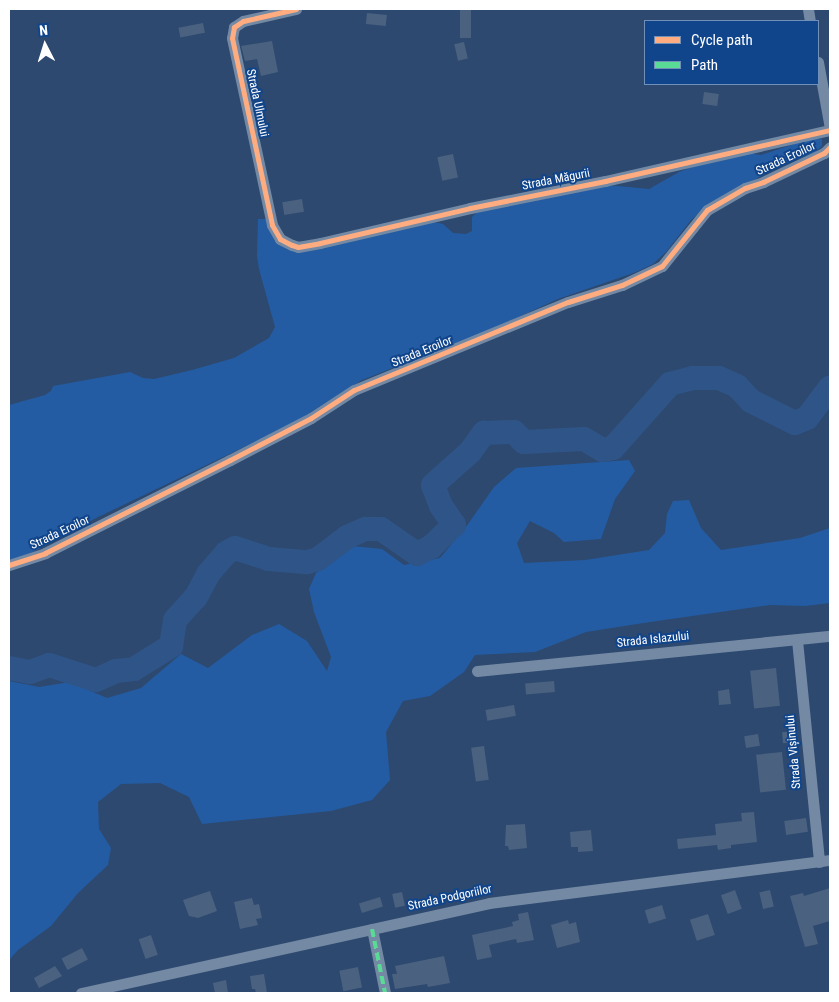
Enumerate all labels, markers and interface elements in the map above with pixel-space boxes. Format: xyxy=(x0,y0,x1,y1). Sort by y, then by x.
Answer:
north arrow xyxy=(20,20,70,70)
legend xyxy=(644,20,819,85)
text: N xyxy=(39,22,49,38)
text: Cycle path xyxy=(691,31,753,49)
text: Path xyxy=(691,56,718,74)
street label: Strada Ulmului xyxy=(243,68,271,138)
street label: Strada Eroilor xyxy=(754,139,818,179)
street label: Strada Măgurii xyxy=(521,166,591,194)
street label: Strada Eroilor xyxy=(390,333,454,371)
street label: Strada Eroilor xyxy=(28,513,92,553)
street label: Strada Islazului xyxy=(616,629,690,651)
street label: Strada Vișinului xyxy=(784,714,804,790)
street label: Strada Podgoriilor xyxy=(407,882,493,914)

